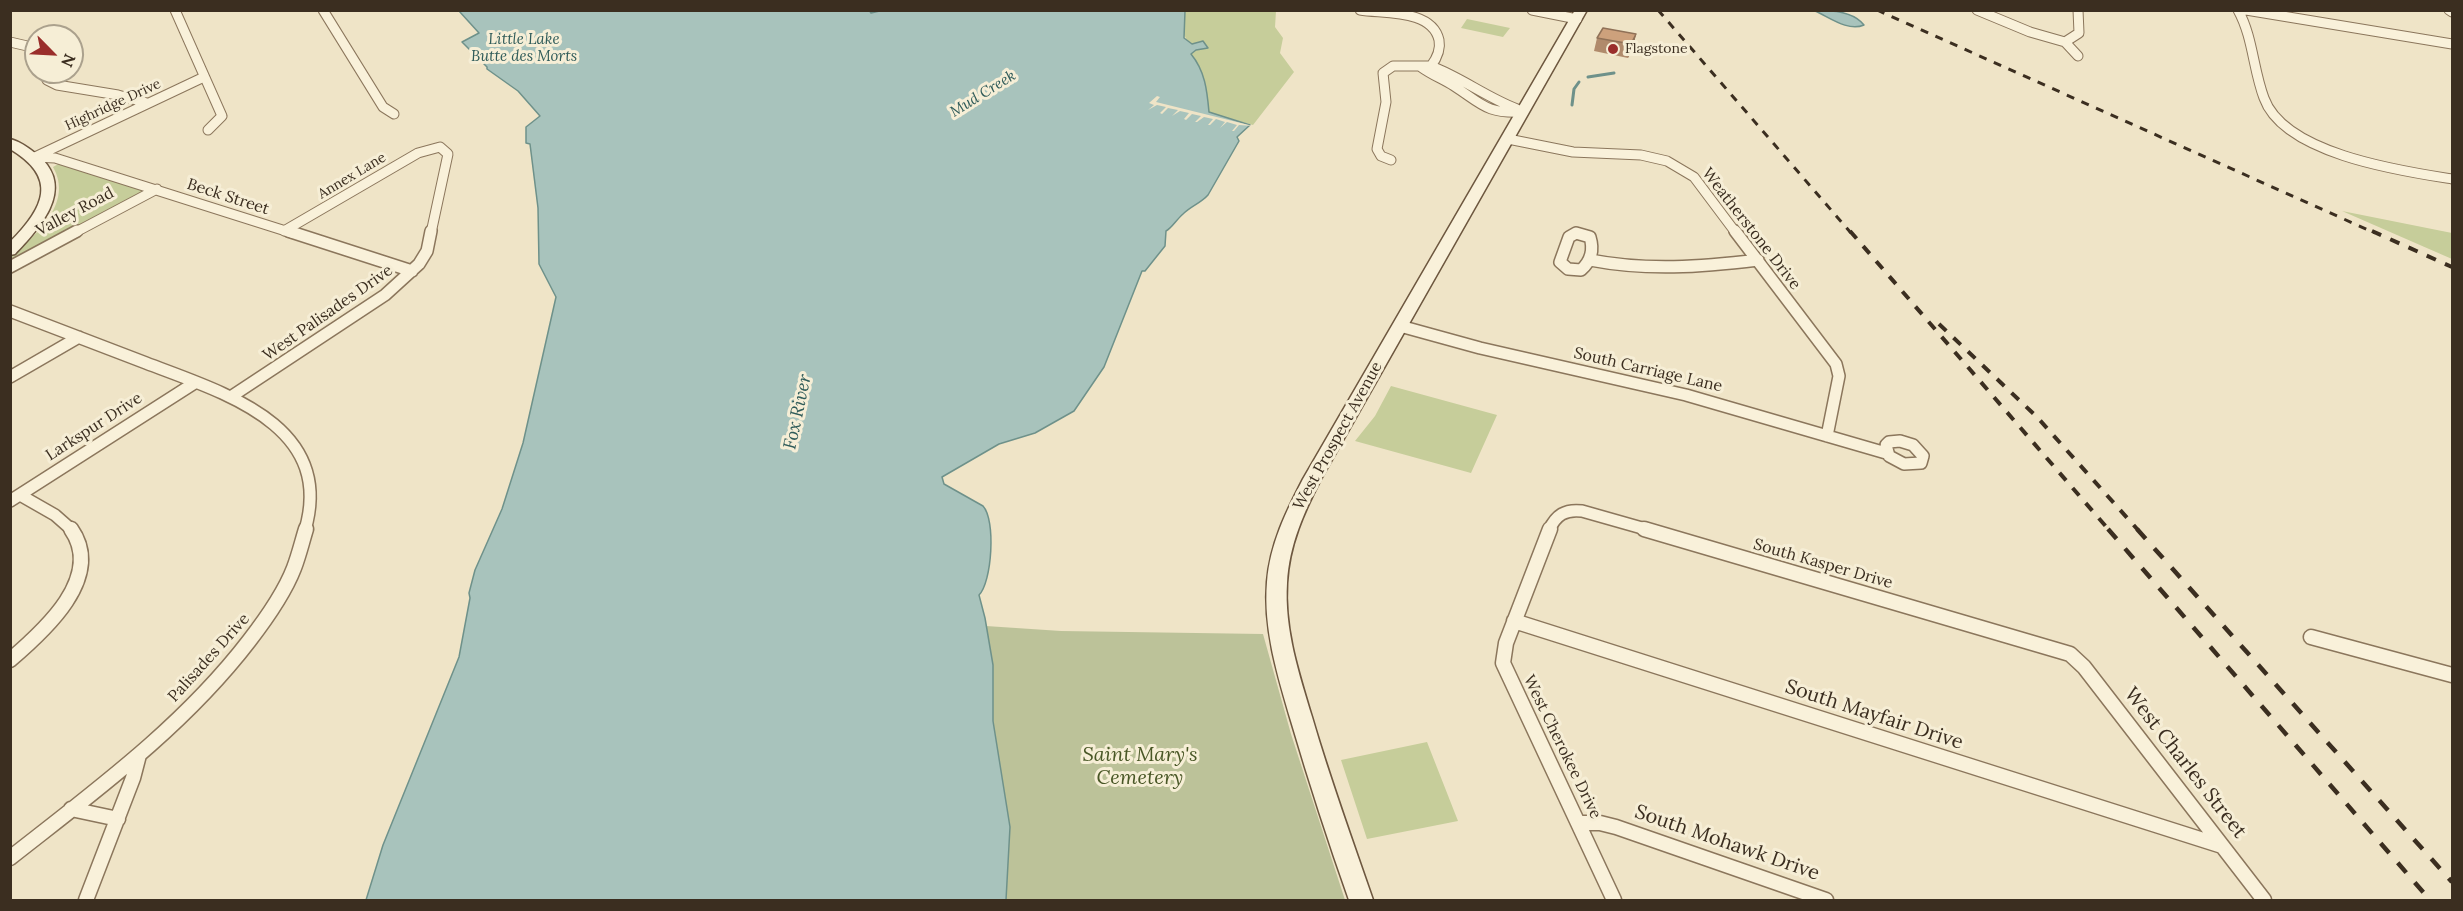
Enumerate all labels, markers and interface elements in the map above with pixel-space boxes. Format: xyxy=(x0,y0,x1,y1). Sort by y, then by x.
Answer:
north arrow xyxy=(24,24,84,84)
water label: Little Lake Butte des Morts xyxy=(471,31,577,66)
place label: Flagstone xyxy=(1625,41,1688,57)
marker: Flagstone xyxy=(1606,42,1620,56)
text: N xyxy=(57,51,80,70)
water label: Mud Creek xyxy=(947,67,1019,121)
street label: Highridge Drive xyxy=(63,76,163,134)
street label: Annex Lane xyxy=(315,149,389,203)
street label: Weatherstone Drive xyxy=(1698,164,1804,294)
street label: Beck Street xyxy=(185,175,271,219)
street label: Valley Road xyxy=(33,183,117,241)
street label: West Palisades Drive xyxy=(259,261,397,365)
street label: South Carriage Lane xyxy=(1572,344,1724,396)
street label: West Prospect Avenue xyxy=(1289,359,1387,513)
water label: Fox River xyxy=(780,372,816,452)
street label: Larkspur Drive xyxy=(42,389,146,465)
street label: South Kasper Drive xyxy=(1751,535,1895,593)
street label: Palisades Drive xyxy=(164,610,254,706)
street label: West Cherokee Drive xyxy=(1519,672,1605,822)
street label: South Mayfair Drive xyxy=(1782,675,1966,755)
street label: West Charles Street xyxy=(2119,683,2251,843)
park label: Saint Mary's Cemetery xyxy=(1083,743,1197,790)
street label: South Mohawk Drive xyxy=(1631,800,1823,886)

